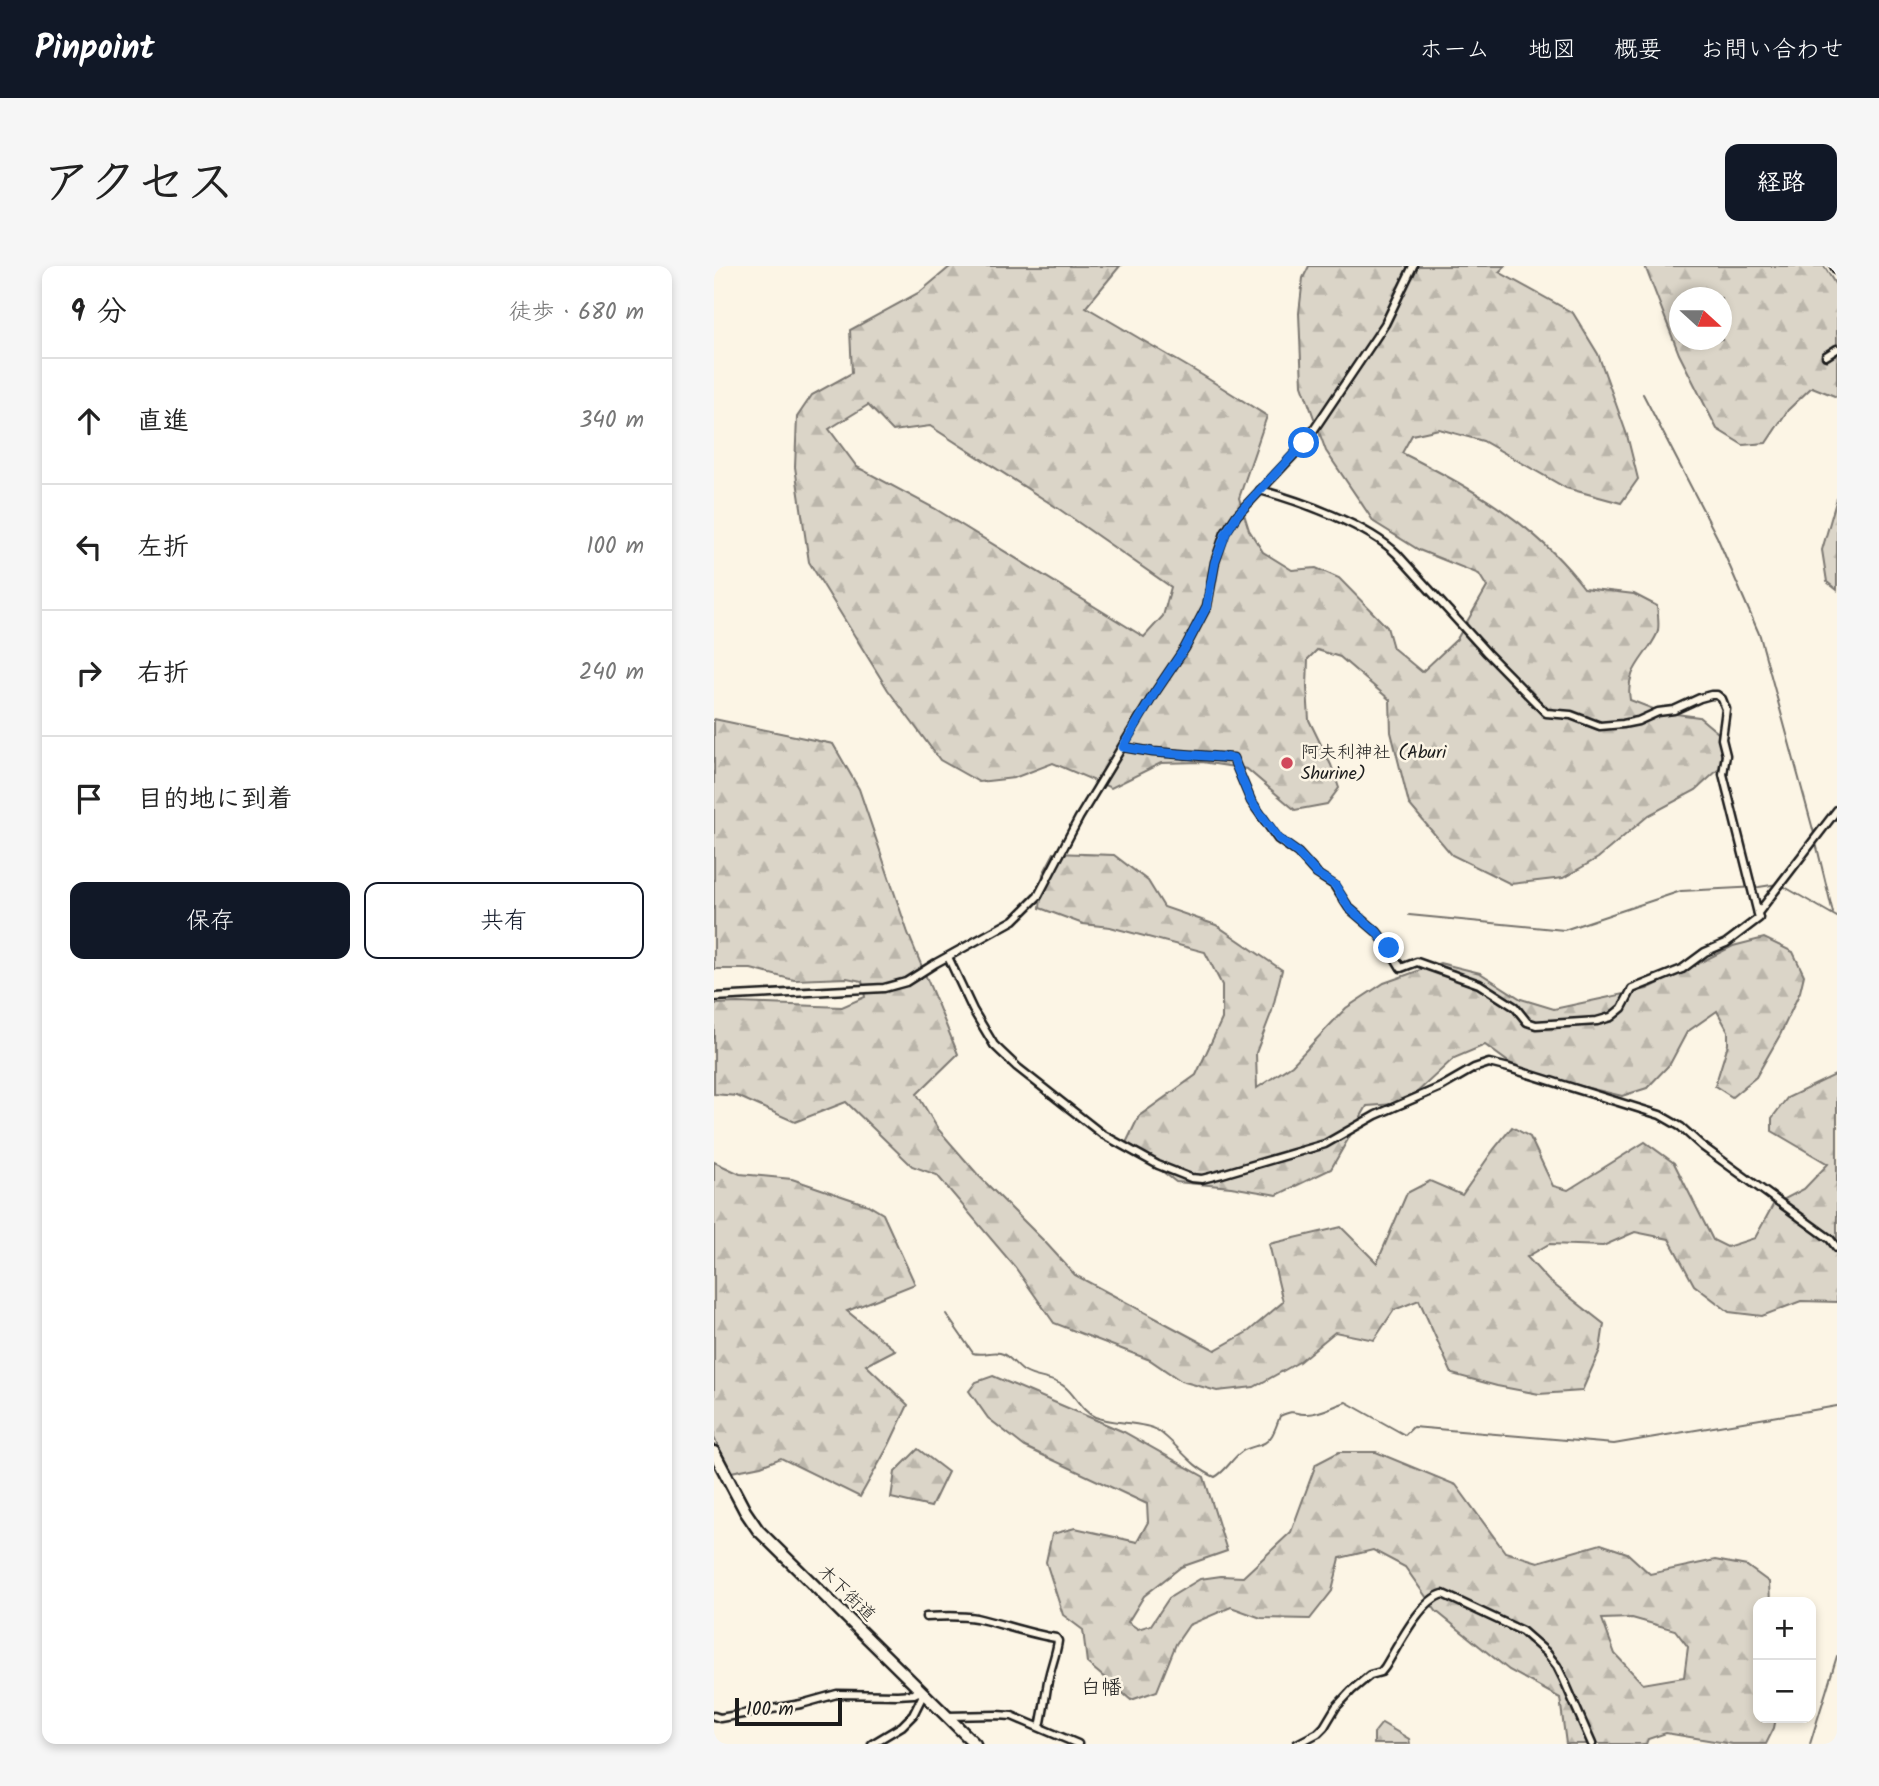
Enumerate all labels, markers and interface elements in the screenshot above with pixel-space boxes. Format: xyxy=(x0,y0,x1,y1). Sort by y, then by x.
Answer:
text: Pinpoint xyxy=(35,23,155,76)
text: ホーム xyxy=(1419,31,1490,70)
text: 地図 xyxy=(1528,31,1576,70)
text: 概要 xyxy=(1614,31,1662,70)
text: お問い合わせ xyxy=(1700,31,1844,70)
button: 経路 xyxy=(1725,144,1837,221)
text: アクセス xyxy=(42,146,235,224)
north arrow xyxy=(1669,287,1732,350)
text: 9 分 xyxy=(70,289,127,337)
text: 徒歩 · 680 m xyxy=(508,295,644,331)
text: 直進 xyxy=(137,401,189,443)
icon: ahead xyxy=(70,402,108,440)
text: 340 m xyxy=(579,403,644,439)
route start xyxy=(1288,427,1319,458)
text: 左折 xyxy=(137,527,189,569)
icon: left xyxy=(70,528,108,566)
text: 100 m xyxy=(586,529,644,565)
text: 右折 xyxy=(137,653,189,695)
icon: right xyxy=(70,654,108,692)
text: 240 m xyxy=(579,655,644,691)
place label: 阿夫利神社 (Aburi Shurine) xyxy=(1301,739,1447,789)
marker: 阿夫利神社 (Aburi Shurine) xyxy=(1279,755,1295,771)
text: 目的地に到着 xyxy=(137,779,293,821)
icon: arrive xyxy=(70,780,108,818)
button: 保存 xyxy=(70,882,350,959)
button: 共有 xyxy=(364,882,644,959)
route end xyxy=(1373,932,1404,963)
street label: 木下街道 xyxy=(810,1559,882,1629)
map controls xyxy=(1753,1597,1816,1723)
button: + xyxy=(1753,1597,1816,1660)
button: − xyxy=(1753,1660,1816,1723)
district label: 白幡 xyxy=(1080,1672,1122,1705)
scale bar xyxy=(735,1695,842,1727)
text: 100 m xyxy=(746,1695,794,1725)

